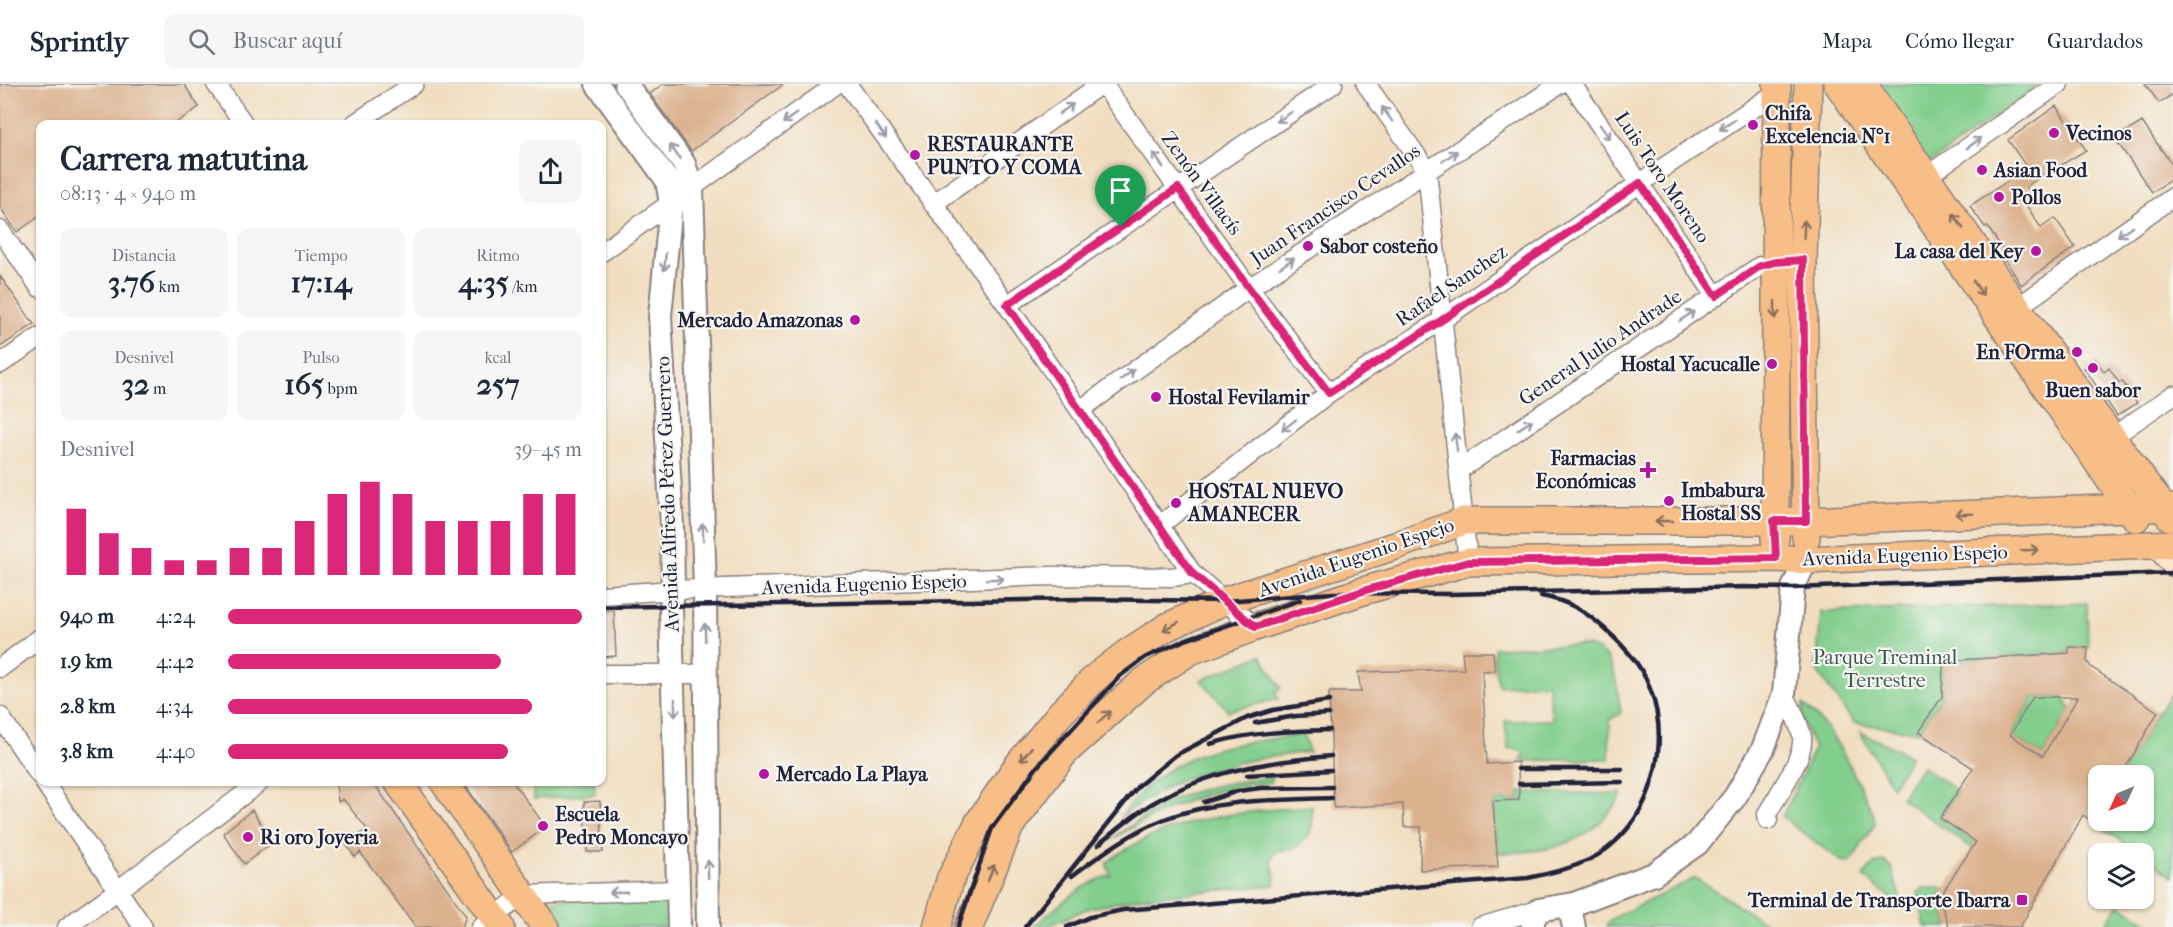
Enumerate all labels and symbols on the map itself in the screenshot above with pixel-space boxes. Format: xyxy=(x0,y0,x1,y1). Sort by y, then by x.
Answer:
place label: Chifa Excelencia N°1 xyxy=(1765,102,1891,148)
one-way arrow xyxy=(1057,103,1073,115)
one-way arrow xyxy=(1381,106,1393,122)
street label: Luis Toro Moreno xyxy=(1610,107,1715,247)
one-way arrow xyxy=(1276,110,1293,123)
one-way arrow xyxy=(782,112,798,124)
marker: Chifa Excelencia N°1 xyxy=(1746,118,1760,132)
one-way arrow xyxy=(1719,120,1736,132)
place label: Vecinos xyxy=(2065,122,2132,145)
one-way arrow xyxy=(875,123,887,139)
one-way arrow xyxy=(1599,123,1611,140)
marker: Vecinos xyxy=(2047,126,2061,140)
street label: Zenón Villacís xyxy=(1156,127,1247,239)
place label: RESTAURANTE PUNTO Y COMA xyxy=(927,133,1083,179)
one-way arrow xyxy=(1966,137,1982,149)
street label: Juan Francisco Cevallos xyxy=(1244,139,1424,271)
one-way arrow xyxy=(669,144,681,160)
marker: RESTAURANTE PUNTO Y COMA xyxy=(908,148,922,162)
one-way arrow xyxy=(1441,149,1458,162)
one-way arrow xyxy=(1152,152,1164,168)
place label: Asian Food xyxy=(1992,159,2088,182)
marker: Asian Food xyxy=(1975,163,1989,177)
pin xyxy=(1095,165,1146,227)
place label: Pollos xyxy=(2011,186,2062,209)
marker: Pollos xyxy=(1992,190,2006,204)
one-way arrow xyxy=(1951,212,1964,229)
one-way arrow xyxy=(1798,219,1809,239)
one-way arrow xyxy=(2118,225,2134,237)
place label: Sabor costeño xyxy=(1320,235,1438,258)
marker: Sabor costeño xyxy=(1301,239,1315,253)
street label: Rafael Sanchez xyxy=(1391,240,1511,331)
place label: La casa del Key xyxy=(1894,240,2025,263)
marker: La casa del Key xyxy=(2029,244,2043,258)
one-way arrow xyxy=(659,251,670,271)
one-way arrow xyxy=(1278,257,1295,269)
one-way arrow xyxy=(1972,280,1984,296)
street label: General Julio Andrade xyxy=(1515,284,1686,410)
one-way arrow xyxy=(1770,300,1781,320)
place label: Mercado Amazonas xyxy=(676,309,844,332)
one-way arrow xyxy=(1678,310,1694,322)
marker: Mercado Amazonas xyxy=(848,313,862,327)
place label: En FOrma xyxy=(1976,341,2066,364)
marker: En FOrma xyxy=(2070,345,2084,359)
place label: Hostal Yacucalle xyxy=(1620,353,1760,376)
street label: Avenida Alfredo Pérez Guerrero xyxy=(651,356,684,633)
marker: Hostal Yacucalle xyxy=(1765,357,1779,371)
marker: Buen sabor xyxy=(2086,361,2100,375)
one-way arrow xyxy=(1119,369,1135,382)
place label: Buen sabor xyxy=(2045,379,2141,402)
place label: Hostal Fevilamir xyxy=(1168,386,1310,409)
marker: Hostal Fevilamir xyxy=(1149,390,1163,404)
one-way arrow xyxy=(1281,418,1297,431)
one-way arrow xyxy=(1516,419,1533,431)
one-way arrow xyxy=(1450,432,1461,452)
place label: Farmacias Económicas xyxy=(1536,447,1637,493)
marker: Farmacias Económicas xyxy=(1641,463,1655,477)
place label: Imbabura Hostal SS xyxy=(1681,479,1765,525)
place label: HOSTAL NUEVO AMANECER xyxy=(1186,480,1344,526)
marker: Imbabura Hostal SS xyxy=(1662,494,1676,508)
marker: HOSTAL NUEVO AMANECER xyxy=(1169,496,1183,510)
one-way arrow xyxy=(1955,509,1975,520)
street label: Avenida Eugenio Espejo xyxy=(1254,513,1457,602)
one-way arrow xyxy=(1655,515,1675,527)
one-way arrow xyxy=(698,522,709,542)
street label: Avenida Eugenio Espejo xyxy=(1801,540,2008,571)
one-way arrow xyxy=(2020,544,2040,555)
street label: Avenida Eugenio Espejo xyxy=(760,569,967,600)
one-way arrow xyxy=(984,573,1004,584)
one-way arrow xyxy=(1163,620,1180,632)
one-way arrow xyxy=(699,622,711,642)
park label: Parque Treminal Terrestre xyxy=(1813,646,1958,692)
one-way arrow xyxy=(669,698,681,718)
one-way arrow xyxy=(1096,710,1111,724)
one-way arrow xyxy=(1020,746,1033,762)
place label: Mercado La Playa xyxy=(775,763,928,786)
north arrow xyxy=(2088,765,2154,831)
marker: Mercado La Playa xyxy=(757,767,771,781)
place label: Escuela Pedro Moncayo xyxy=(555,803,688,849)
marker: Escuela Pedro Moncayo xyxy=(536,819,550,833)
place label: Ri oro Joyeria xyxy=(260,826,379,849)
marker: Ri oro Joyeria xyxy=(241,830,255,844)
one-way arrow xyxy=(702,859,713,879)
one-way arrow xyxy=(986,864,997,883)
one-way arrow xyxy=(609,886,629,897)
place label: Terminal de Transporte Ibarra xyxy=(1747,889,2011,912)
marker: Terminal de Transporte Ibarra xyxy=(2015,893,2029,907)

